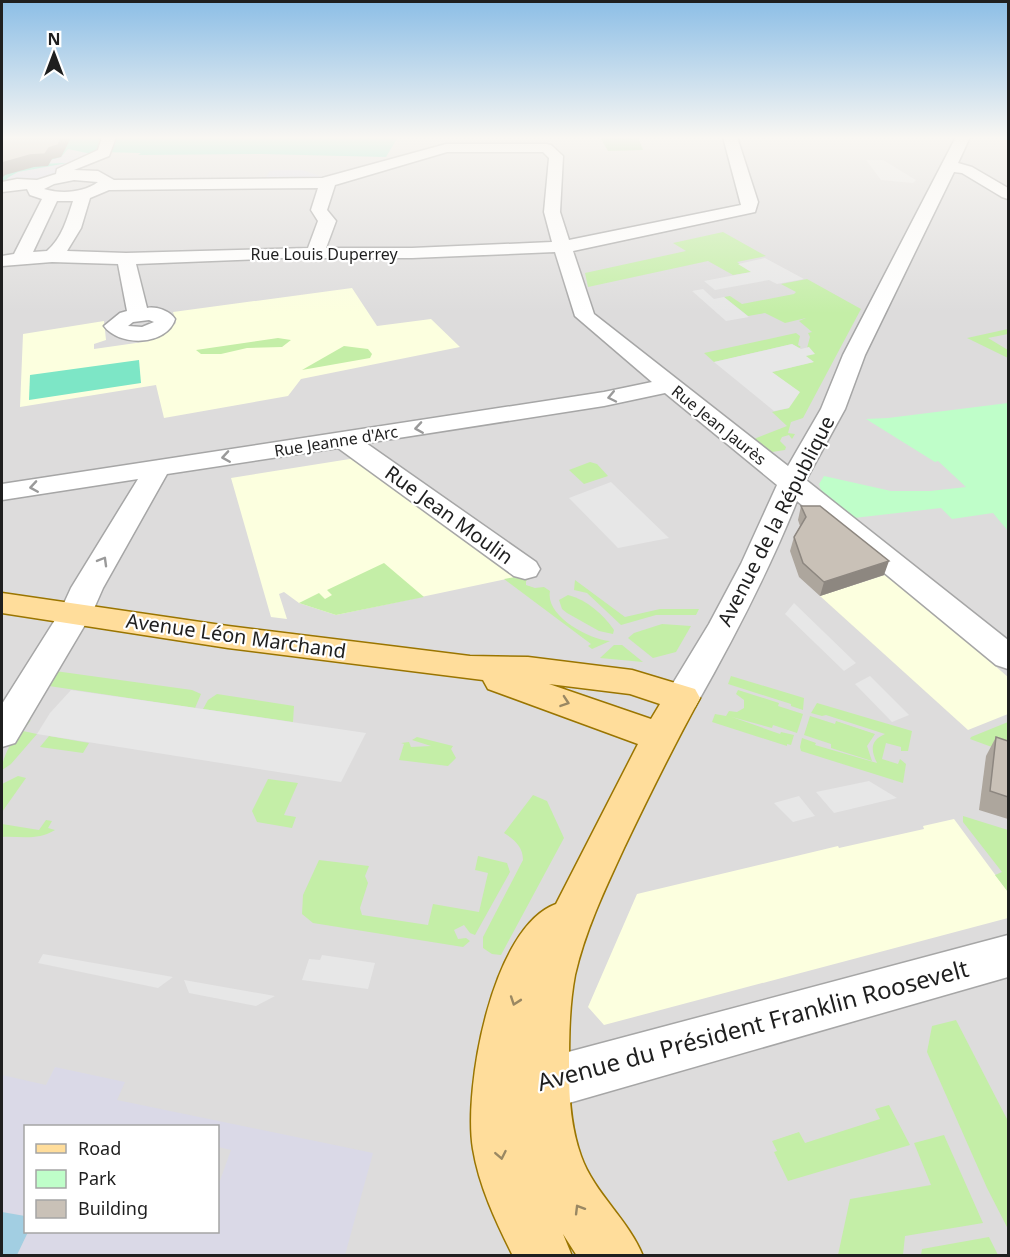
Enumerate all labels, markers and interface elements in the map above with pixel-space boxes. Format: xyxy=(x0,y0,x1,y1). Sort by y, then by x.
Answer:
north arrow xyxy=(24,24,84,84)
text: N xyxy=(47,28,61,50)
street label: Rue Louis Duperrey xyxy=(250,243,398,265)
street label: Rue Jean Jaurès xyxy=(667,380,771,470)
one-way arrow xyxy=(607,390,617,403)
street label: Avenue de la République xyxy=(711,411,840,631)
street label: Rue Jeanne d'Arc xyxy=(273,420,400,462)
one-way arrow xyxy=(414,421,424,433)
one-way arrow xyxy=(222,451,231,463)
street label: Rue Jean Moulin xyxy=(380,459,519,570)
one-way arrow xyxy=(29,480,38,492)
one-way arrow xyxy=(96,557,107,567)
street label: Avenue Léon Marchand xyxy=(124,607,348,664)
one-way arrow xyxy=(559,694,570,707)
street label: Avenue du Président Franklin Roosevelt xyxy=(533,951,972,1098)
one-way arrow xyxy=(509,995,522,1006)
legend xyxy=(24,1125,219,1233)
text: Road xyxy=(78,1136,121,1160)
one-way arrow xyxy=(494,1150,507,1160)
text: Park xyxy=(78,1166,116,1190)
text: Building xyxy=(78,1196,148,1220)
one-way arrow xyxy=(574,1205,586,1215)

